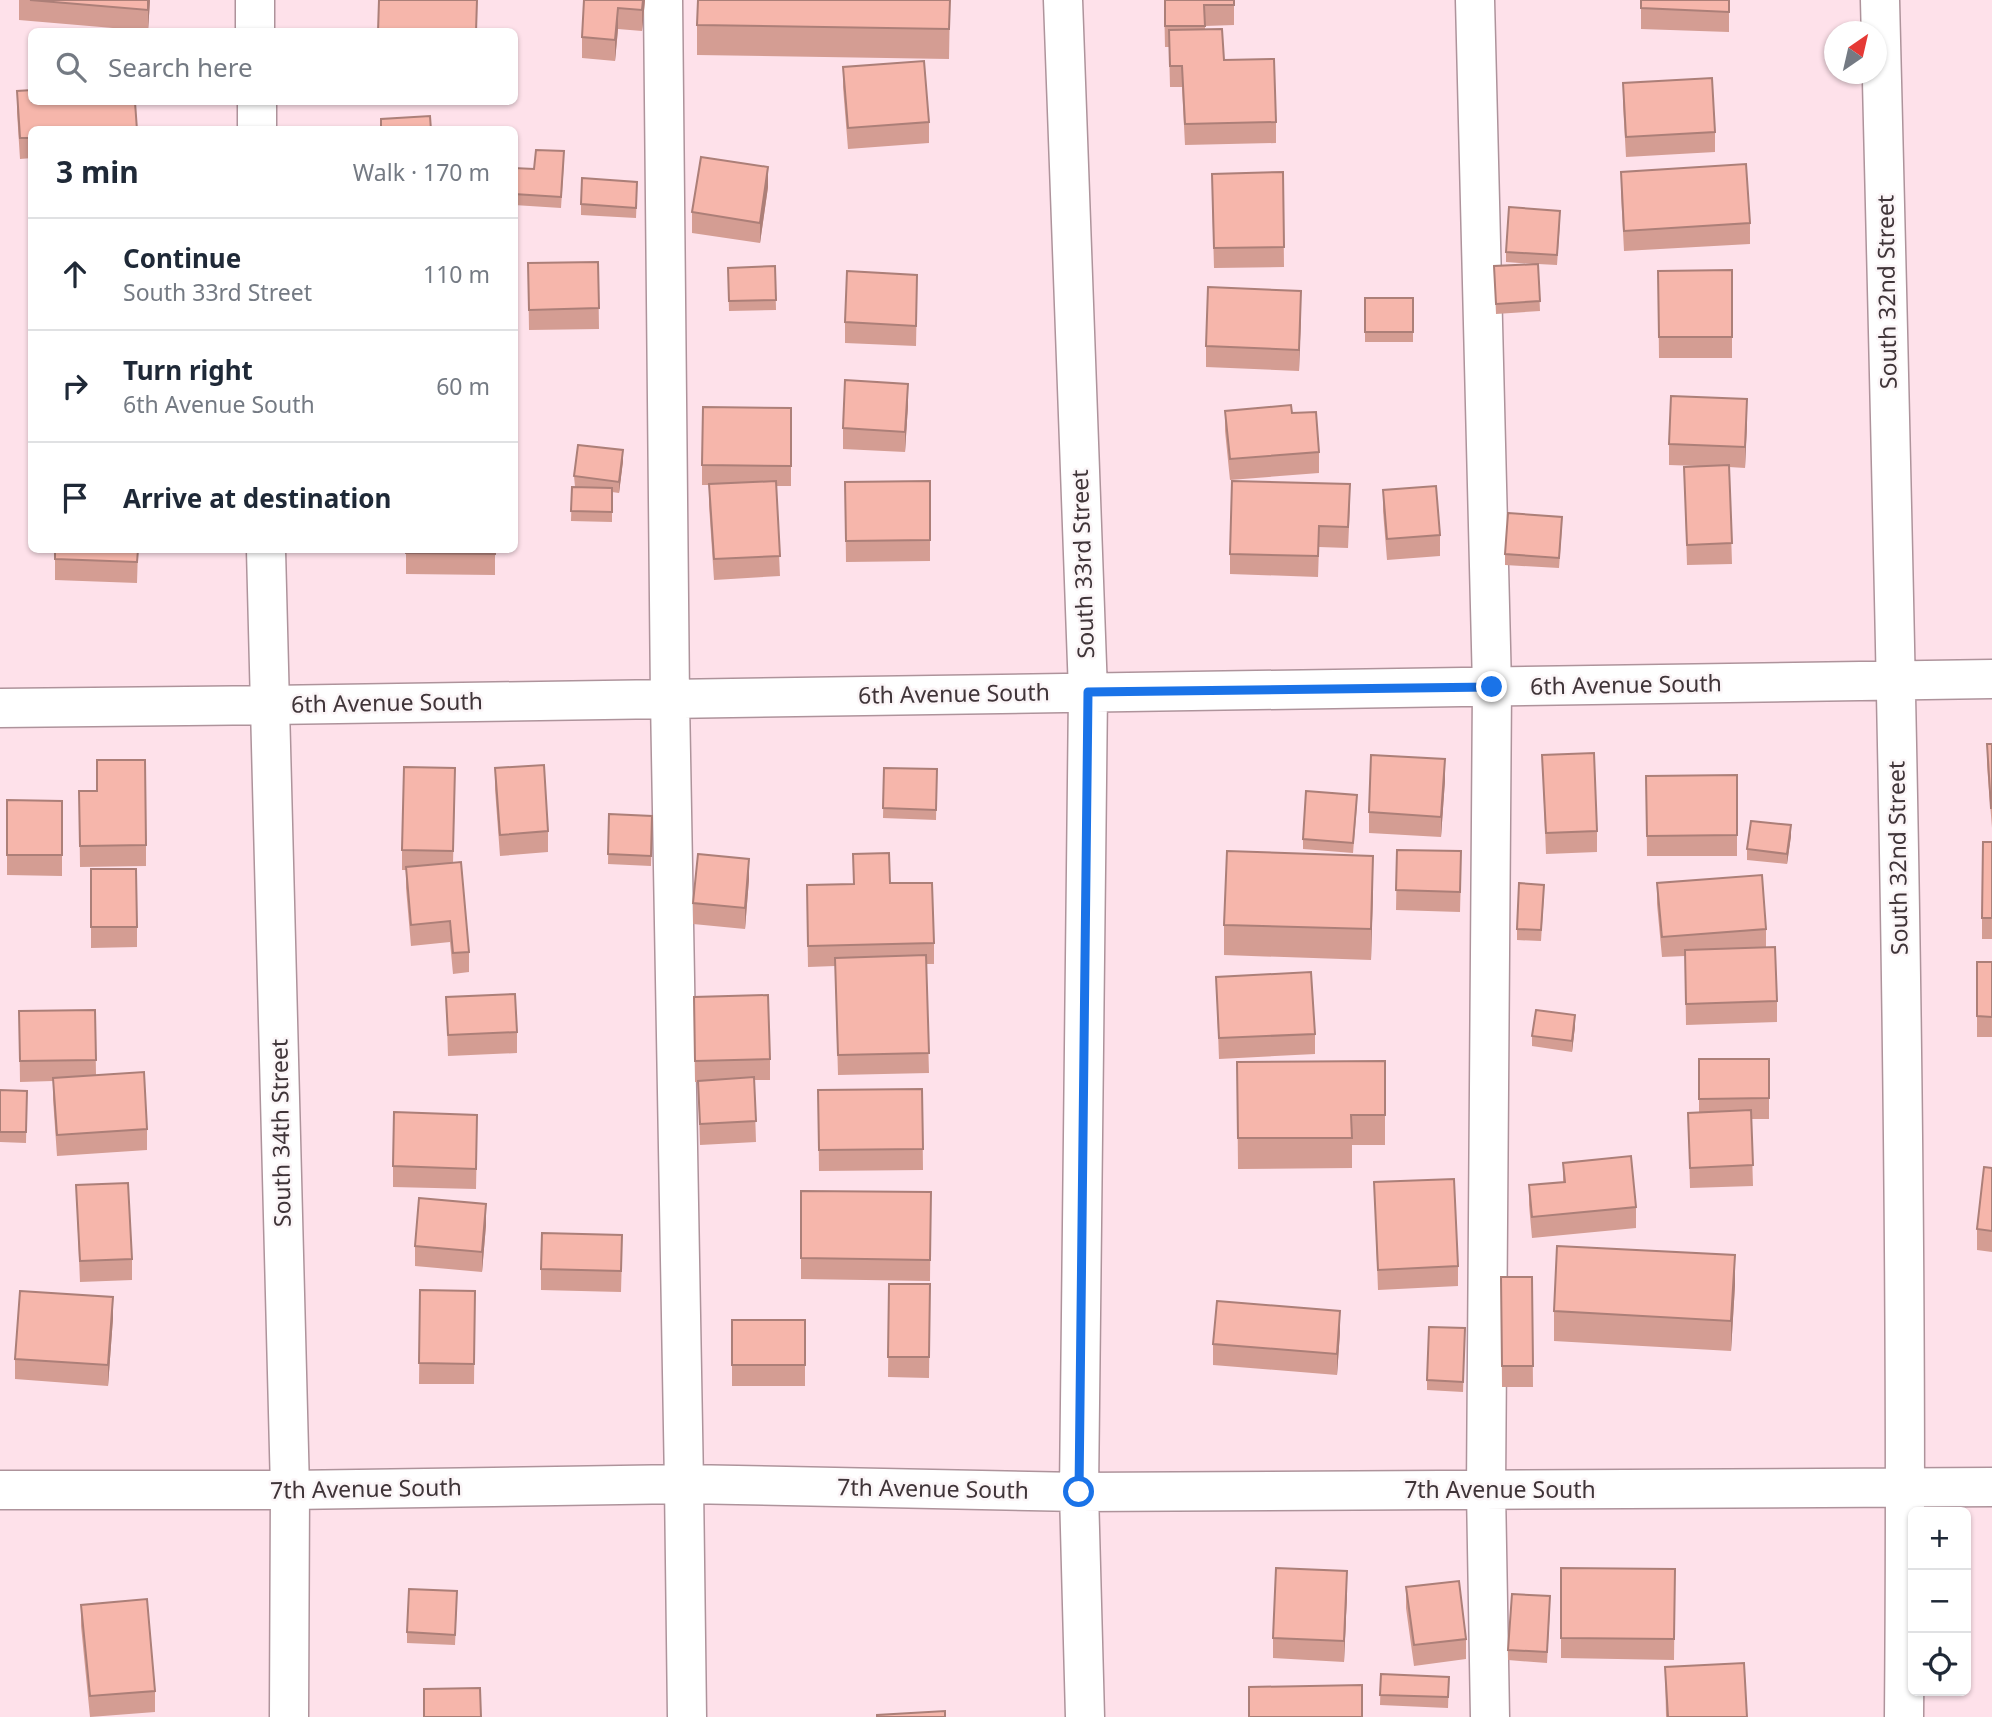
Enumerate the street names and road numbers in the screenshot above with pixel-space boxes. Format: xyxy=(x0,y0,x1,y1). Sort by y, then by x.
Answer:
street label: South 32nd Street xyxy=(1868,195,1904,389)
street label: South 33rd Street xyxy=(1063,469,1101,659)
street label: 6th Avenue South xyxy=(1530,666,1722,702)
street label: 6th Avenue South xyxy=(858,675,1050,711)
street label: 6th Avenue South xyxy=(291,684,483,720)
street label: South 32nd Street xyxy=(1879,761,1915,955)
street label: South 34th Street xyxy=(262,1039,298,1227)
street label: 7th Avenue South xyxy=(270,1470,462,1506)
street label: 7th Avenue South xyxy=(837,1470,1029,1506)
street label: 7th Avenue South xyxy=(1404,1473,1596,1505)

